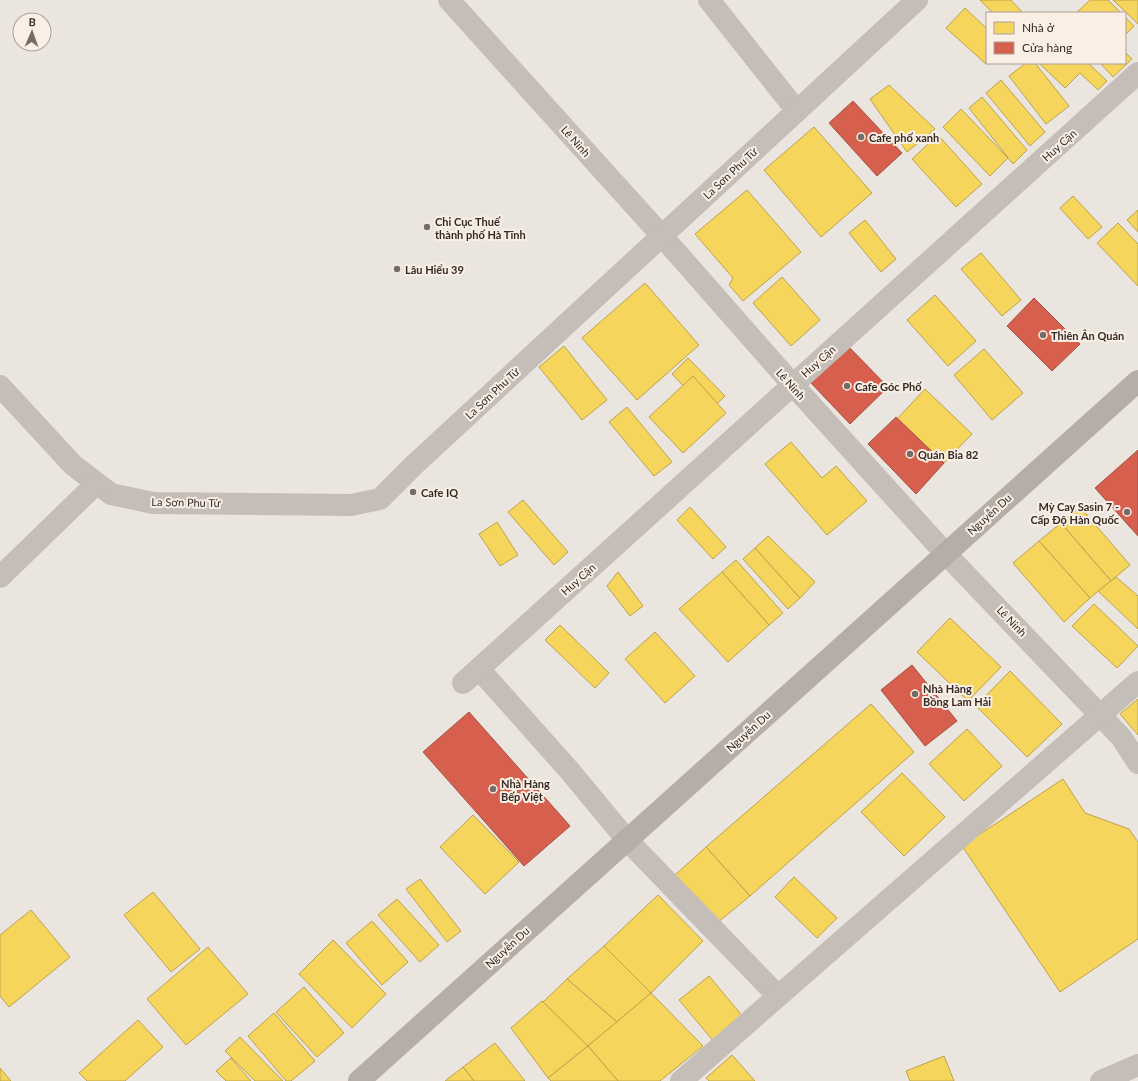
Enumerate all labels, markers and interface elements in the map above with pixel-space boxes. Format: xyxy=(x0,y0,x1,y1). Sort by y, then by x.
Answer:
north arrow xyxy=(12,12,52,52)
legend xyxy=(986,12,1126,64)
text: B xyxy=(29,15,36,28)
text: Nhà ở xyxy=(1022,20,1055,35)
text: Cửa hàng xyxy=(1022,40,1072,55)
street label: Lê Ninh xyxy=(559,123,593,159)
street label: Huy Cận xyxy=(1039,126,1079,164)
place label: Cafe phố xanh xyxy=(869,131,939,144)
marker: Cafe phố xanh xyxy=(856,132,866,142)
street label: La Sơn Phu Tử xyxy=(700,144,760,201)
place label: Chi Cục Thuế thành phố Hà Tĩnh xyxy=(435,215,526,241)
marker: Chi Cục Thuế thành phố Hà Tĩnh xyxy=(422,222,432,232)
place label: Lâu Hiểu 39 xyxy=(405,263,464,276)
marker: Lâu Hiểu 39 xyxy=(392,264,402,274)
place label: Thiên Ân Quán xyxy=(1051,329,1124,342)
marker: Thiên Ân Quán xyxy=(1038,330,1048,340)
street label: Huy Cận xyxy=(798,342,838,380)
street label: La Sơn Phu Tử xyxy=(462,364,522,421)
street label: Lê Ninh xyxy=(774,366,808,402)
place label: Cafe Góc Phố xyxy=(855,380,922,393)
marker: Cafe Góc Phố xyxy=(842,381,852,391)
place label: Quán Bia 82 xyxy=(918,448,978,461)
marker: Quán Bia 82 xyxy=(905,449,915,459)
place label: Cafe IQ xyxy=(421,486,458,499)
marker: Cafe IQ xyxy=(408,487,418,497)
street label: Nguyễn Du xyxy=(964,491,1014,537)
street label: La Sơn Phu Tử xyxy=(151,495,222,509)
place label: Mỳ Cay Sasin 7 - Cấp Độ Hàn Quốc xyxy=(1030,500,1120,526)
marker: Mỳ Cay Sasin 7 - Cấp Độ Hàn Quốc xyxy=(1122,507,1132,517)
street label: Huy Cận xyxy=(558,560,598,598)
street label: Lê Ninh xyxy=(994,603,1030,639)
place label: Nhà Hàng Bồng Lam Hải xyxy=(923,682,991,708)
marker: Nhà Hàng Bồng Lam Hải xyxy=(910,689,920,699)
street label: Nguyễn Du xyxy=(723,708,773,754)
place label: Nhà Hàng Bếp Việt xyxy=(501,777,550,803)
marker: Nhà Hàng Bếp Việt xyxy=(488,784,498,794)
street label: Nguyễn Du xyxy=(482,924,532,970)

